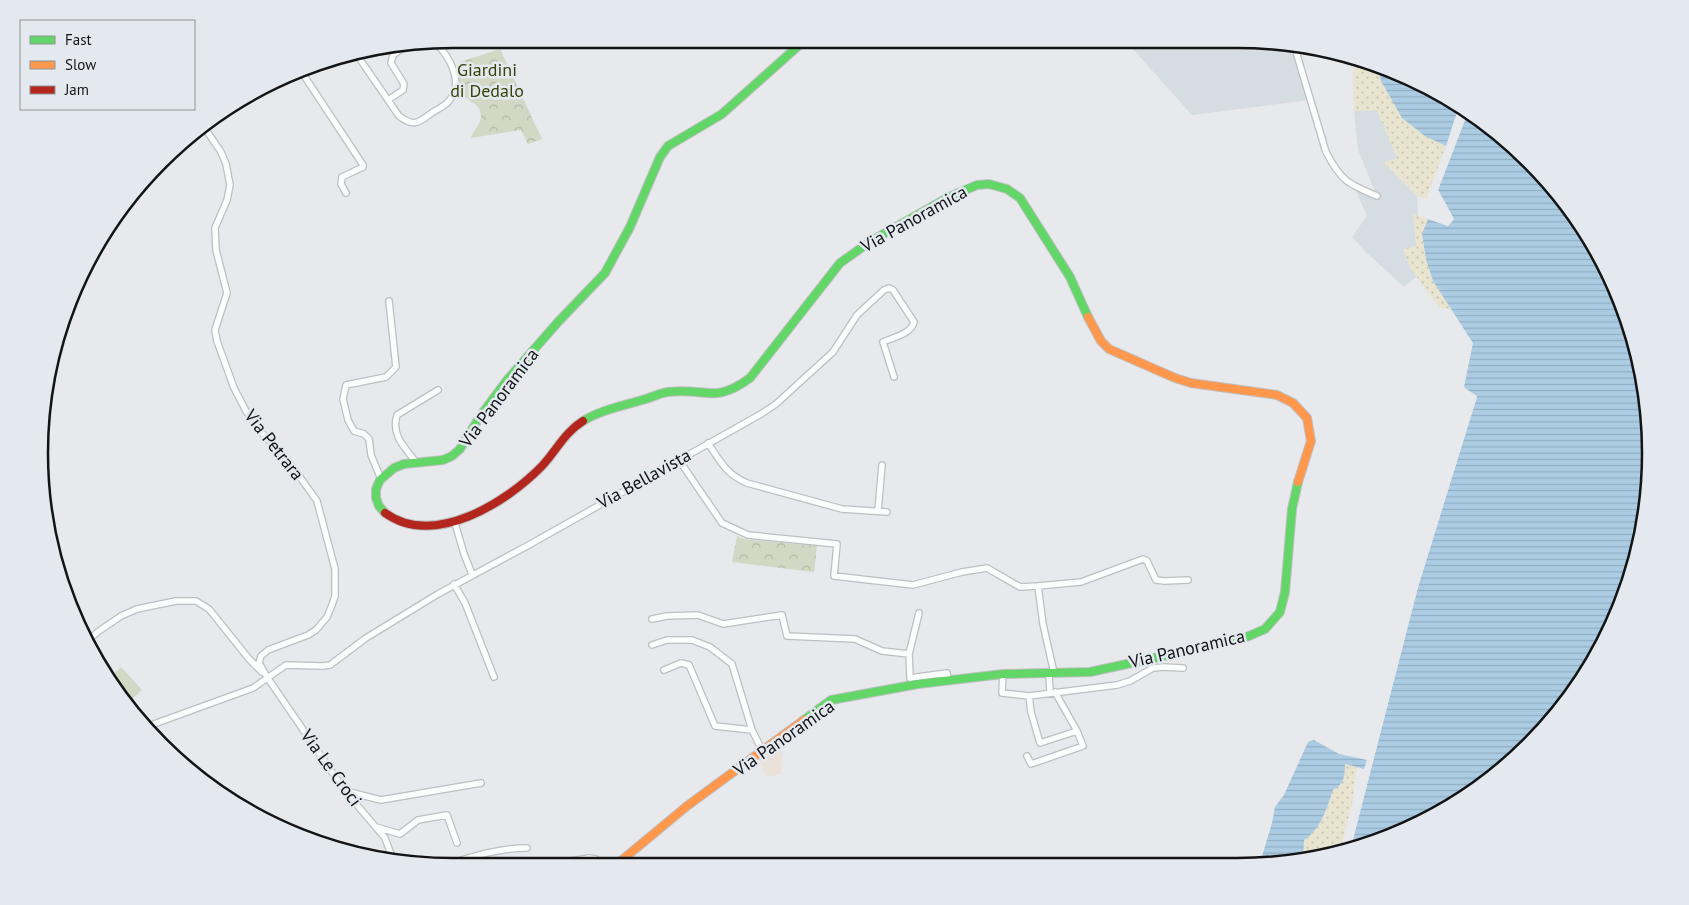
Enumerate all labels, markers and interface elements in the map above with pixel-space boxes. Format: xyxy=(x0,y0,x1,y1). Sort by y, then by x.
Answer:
legend xyxy=(20,20,195,110)
text: Fast xyxy=(65,30,92,49)
text: Slow xyxy=(65,55,96,74)
park label: Giardini di Dedalo xyxy=(450,58,524,102)
text: Jam xyxy=(64,80,89,99)
street label: Via Panoramica xyxy=(856,180,971,258)
street label: Via Panoramica xyxy=(453,344,543,453)
street label: Via Petrara xyxy=(239,404,309,485)
street label: Via Bellavista xyxy=(592,443,695,514)
street label: Via Panoramica xyxy=(1126,624,1247,673)
street label: Via Panoramica xyxy=(728,694,839,781)
street label: Via Le Croci xyxy=(295,724,367,811)

